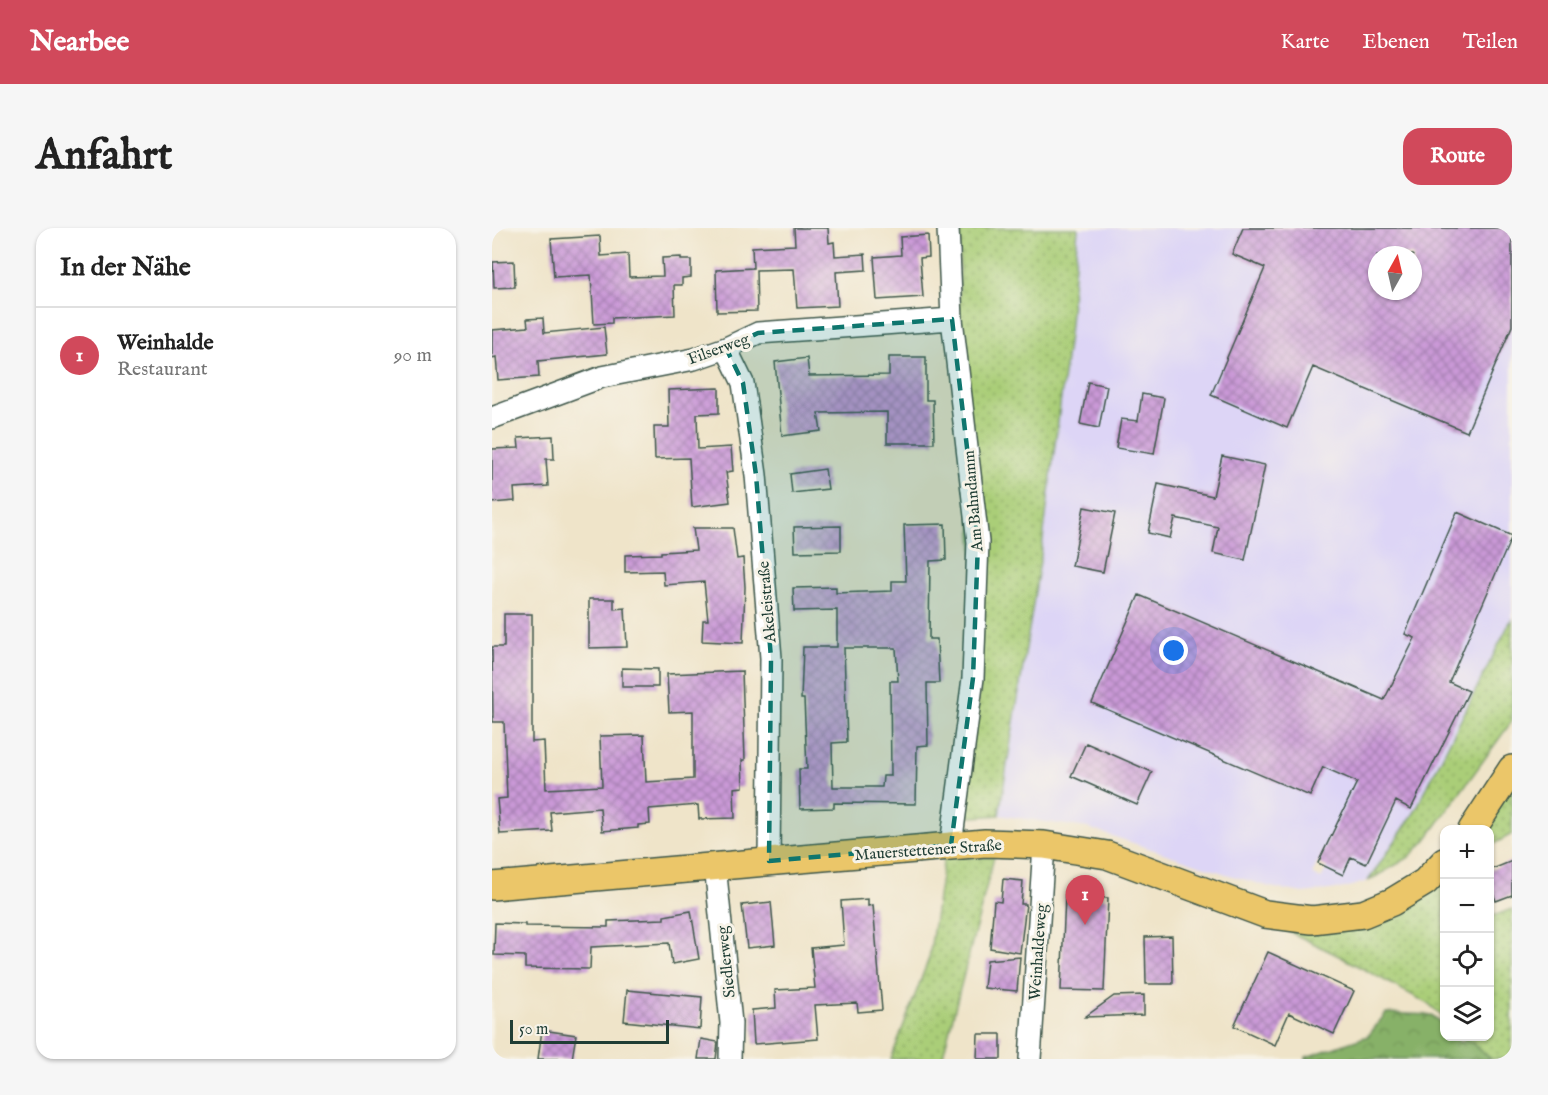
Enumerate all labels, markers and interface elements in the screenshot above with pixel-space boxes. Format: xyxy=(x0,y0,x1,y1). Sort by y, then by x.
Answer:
text: Nearbee xyxy=(30,25,129,60)
text: Karte xyxy=(1281,29,1329,56)
text: Ebenen xyxy=(1362,29,1430,56)
text: Teilen xyxy=(1463,29,1518,56)
button: Route xyxy=(1403,128,1512,185)
text: Anfahrt xyxy=(36,130,172,183)
north arrow xyxy=(1368,246,1422,300)
text: In der Nähe xyxy=(60,251,191,284)
text: Weinhalde xyxy=(117,329,214,357)
street label: Filserweg xyxy=(685,329,753,370)
text: 1 xyxy=(76,343,83,368)
text: 90 m xyxy=(394,343,432,368)
text: Restaurant xyxy=(117,357,208,382)
street label: Am Bahndamm xyxy=(960,449,988,553)
street label: Akeleistraße xyxy=(754,560,782,645)
your location xyxy=(1159,636,1188,665)
map controls xyxy=(1440,825,1494,1041)
button: + xyxy=(1440,825,1494,879)
street label: Mauerstettener Straße xyxy=(854,836,1002,866)
pin: 1 xyxy=(1066,876,1104,925)
button: − xyxy=(1440,879,1494,933)
street label: Weinhaldeweg xyxy=(1026,903,1052,1001)
street label: Siedlerweg xyxy=(713,924,741,999)
button: locate xyxy=(1440,933,1494,987)
button: layers xyxy=(1440,987,1494,1041)
scale bar xyxy=(510,1017,669,1044)
text: 50 m xyxy=(519,1020,548,1040)

